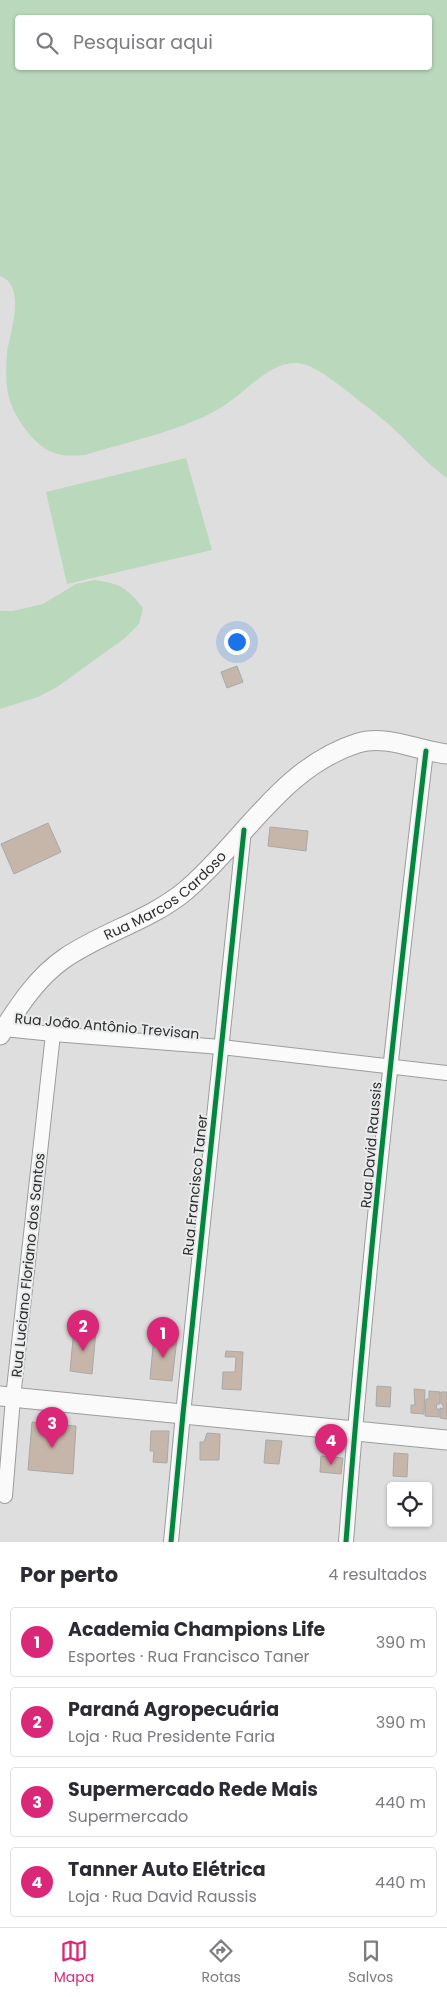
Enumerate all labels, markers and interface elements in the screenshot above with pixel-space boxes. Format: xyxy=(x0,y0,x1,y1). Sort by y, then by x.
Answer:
search box xyxy=(15,15,432,70)
icon: search xyxy=(33,29,61,57)
text: Pesquisar aqui xyxy=(73,29,213,56)
your location xyxy=(224,629,250,655)
street label: Rua Marcos Cardoso xyxy=(100,847,231,945)
street label: Rua João Antônio Trevisan xyxy=(14,1008,200,1044)
street label: Rua David Raussis xyxy=(356,1081,386,1209)
street label: Rua Francisco Taner xyxy=(178,1113,212,1257)
street label: Rua Luciano Floriano dos Santos xyxy=(6,1152,50,1378)
pin: 2 xyxy=(67,1310,99,1351)
pin: 1 xyxy=(147,1317,179,1358)
pin: 3 xyxy=(36,1407,68,1448)
pin: 4 xyxy=(315,1424,347,1465)
map controls xyxy=(387,1482,432,1527)
button: locate xyxy=(387,1482,432,1527)
text: Por perto xyxy=(20,1560,118,1589)
text: 4 resultados xyxy=(328,1563,427,1586)
text: Academia Champions Life xyxy=(68,1616,325,1643)
text: 1 xyxy=(34,1631,40,1654)
text: 390 m xyxy=(376,1631,426,1654)
text: Esportes · Rua Francisco Taner xyxy=(68,1645,310,1668)
text: Paraná Agropecuária xyxy=(68,1696,279,1723)
text: 2 xyxy=(32,1711,42,1734)
text: 390 m xyxy=(376,1711,426,1734)
text: Loja · Rua Presidente Faria xyxy=(68,1725,275,1748)
text: Supermercado Rede Mais xyxy=(68,1776,318,1803)
text: 3 xyxy=(32,1791,42,1814)
text: 440 m xyxy=(375,1791,426,1814)
text: Supermercado xyxy=(68,1805,188,1828)
text: Tanner Auto Elétrica xyxy=(68,1856,266,1883)
text: 4 xyxy=(32,1871,42,1894)
text: 440 m xyxy=(375,1871,426,1894)
text: Loja · Rua David Raussis xyxy=(68,1885,257,1908)
tab: Mapa xyxy=(54,1937,94,1988)
tab: Rotas xyxy=(201,1937,241,1988)
tab: Salvos xyxy=(348,1937,393,1988)

